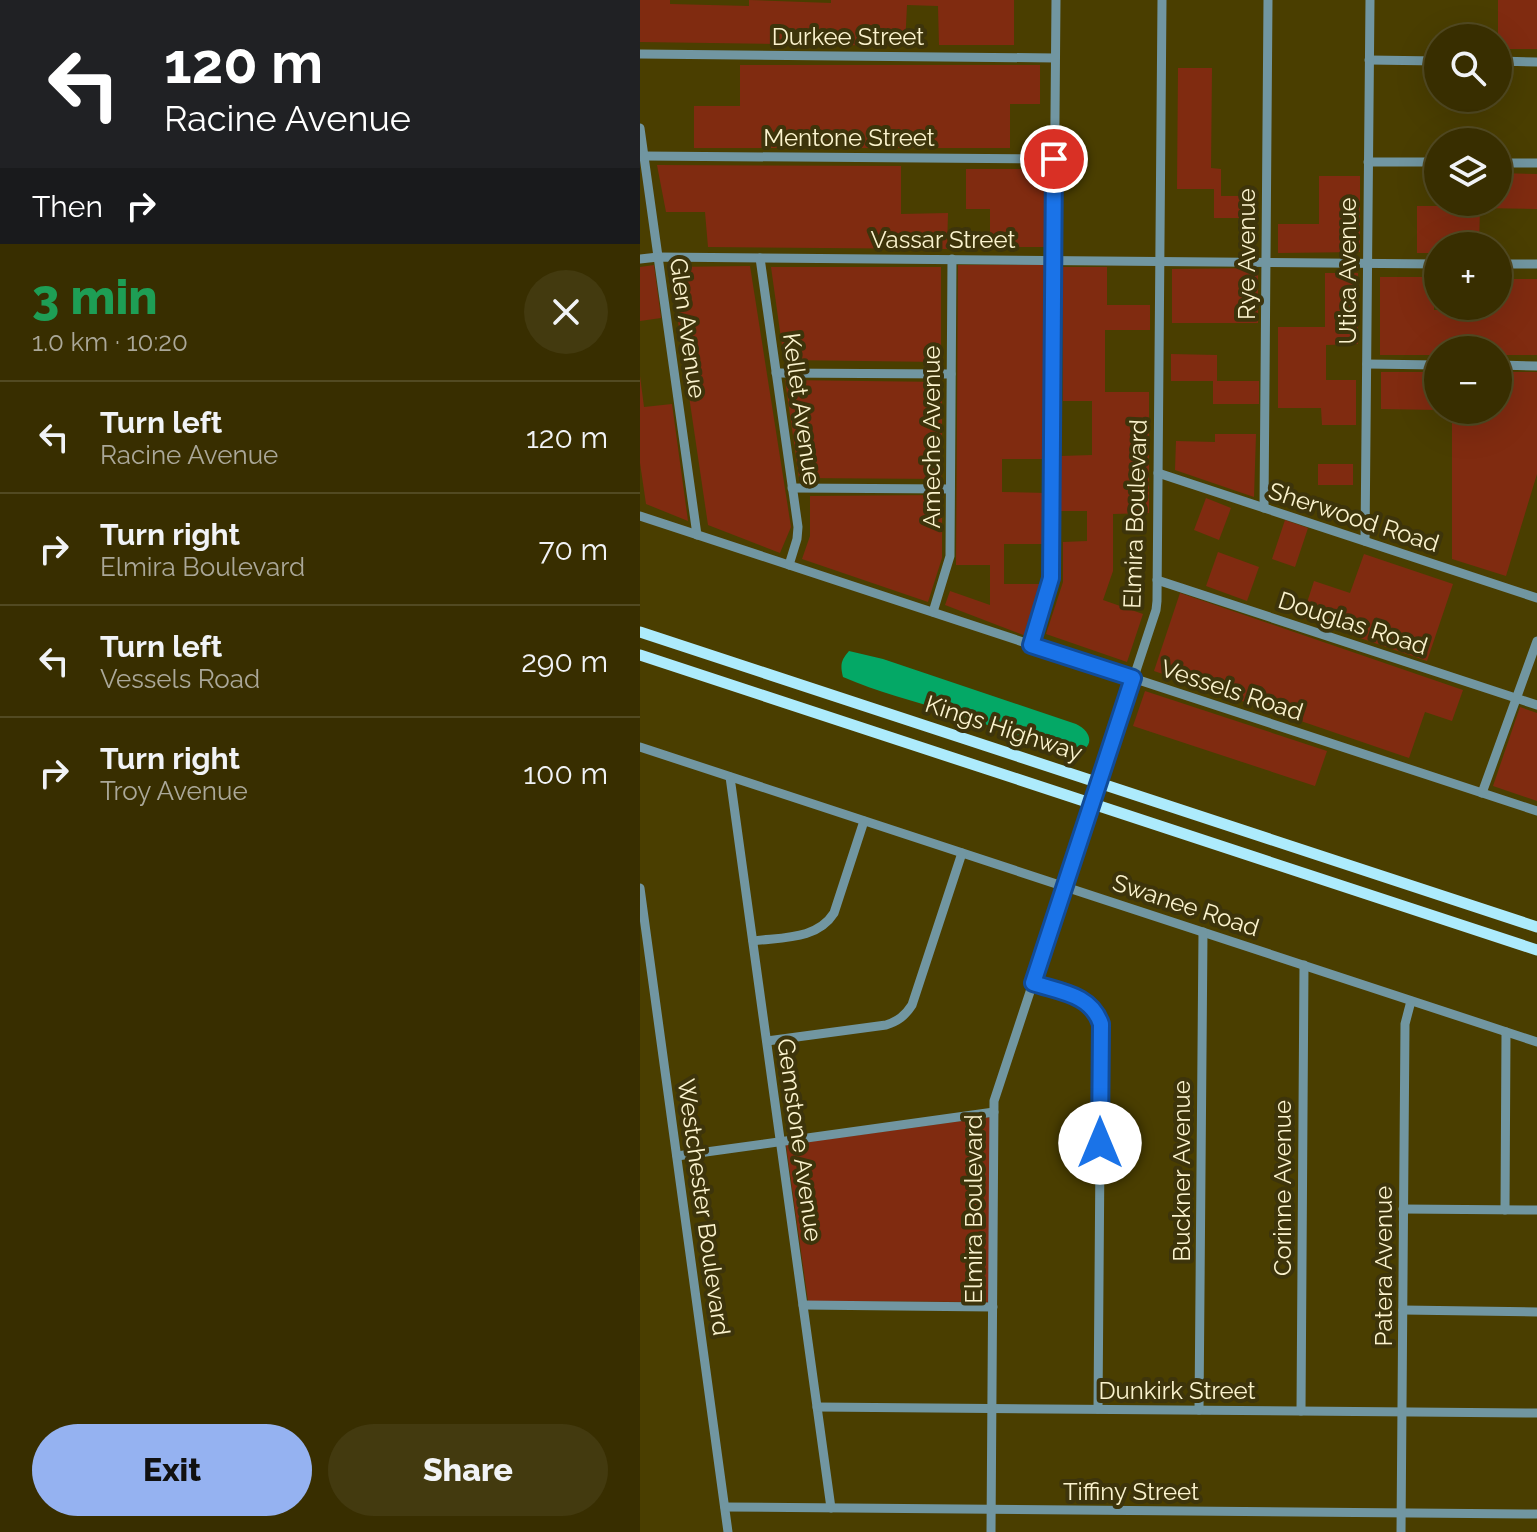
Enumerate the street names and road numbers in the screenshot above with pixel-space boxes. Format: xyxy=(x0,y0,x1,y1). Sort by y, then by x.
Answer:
street label: Durkee Street xyxy=(772,22,924,51)
street label: Mentone Street xyxy=(763,123,935,152)
street label: Rye Avenue xyxy=(1232,188,1261,320)
street label: Utica Avenue xyxy=(1333,197,1362,345)
street label: Vassar Street xyxy=(871,225,1015,254)
street label: Glen Avenue xyxy=(664,256,712,400)
street label: Kellet Avenue xyxy=(777,331,827,487)
street label: Ameche Avenue xyxy=(917,345,946,529)
street label: Elmira Boulevard xyxy=(1117,419,1153,609)
street label: Sherwood Road xyxy=(1265,476,1443,558)
street label: Douglas Road xyxy=(1275,585,1431,661)
street label: Vessels Road xyxy=(1157,653,1307,727)
street label: Kings Highway xyxy=(922,689,1086,767)
street label: Swanee Road xyxy=(1109,868,1263,942)
street label: Gemstone Avenue xyxy=(771,1037,829,1243)
street label: Westchester Boulevard xyxy=(672,1077,736,1337)
street label: Buckner Avenue xyxy=(1167,1080,1196,1262)
street label: Corinne Avenue xyxy=(1268,1100,1297,1276)
street label: Elmira Boulevard xyxy=(959,1114,988,1304)
street label: Patera Avenue xyxy=(1369,1186,1398,1346)
street label: Dunkirk Street xyxy=(1098,1376,1256,1405)
street label: Tiffiny Street xyxy=(1063,1477,1199,1506)

